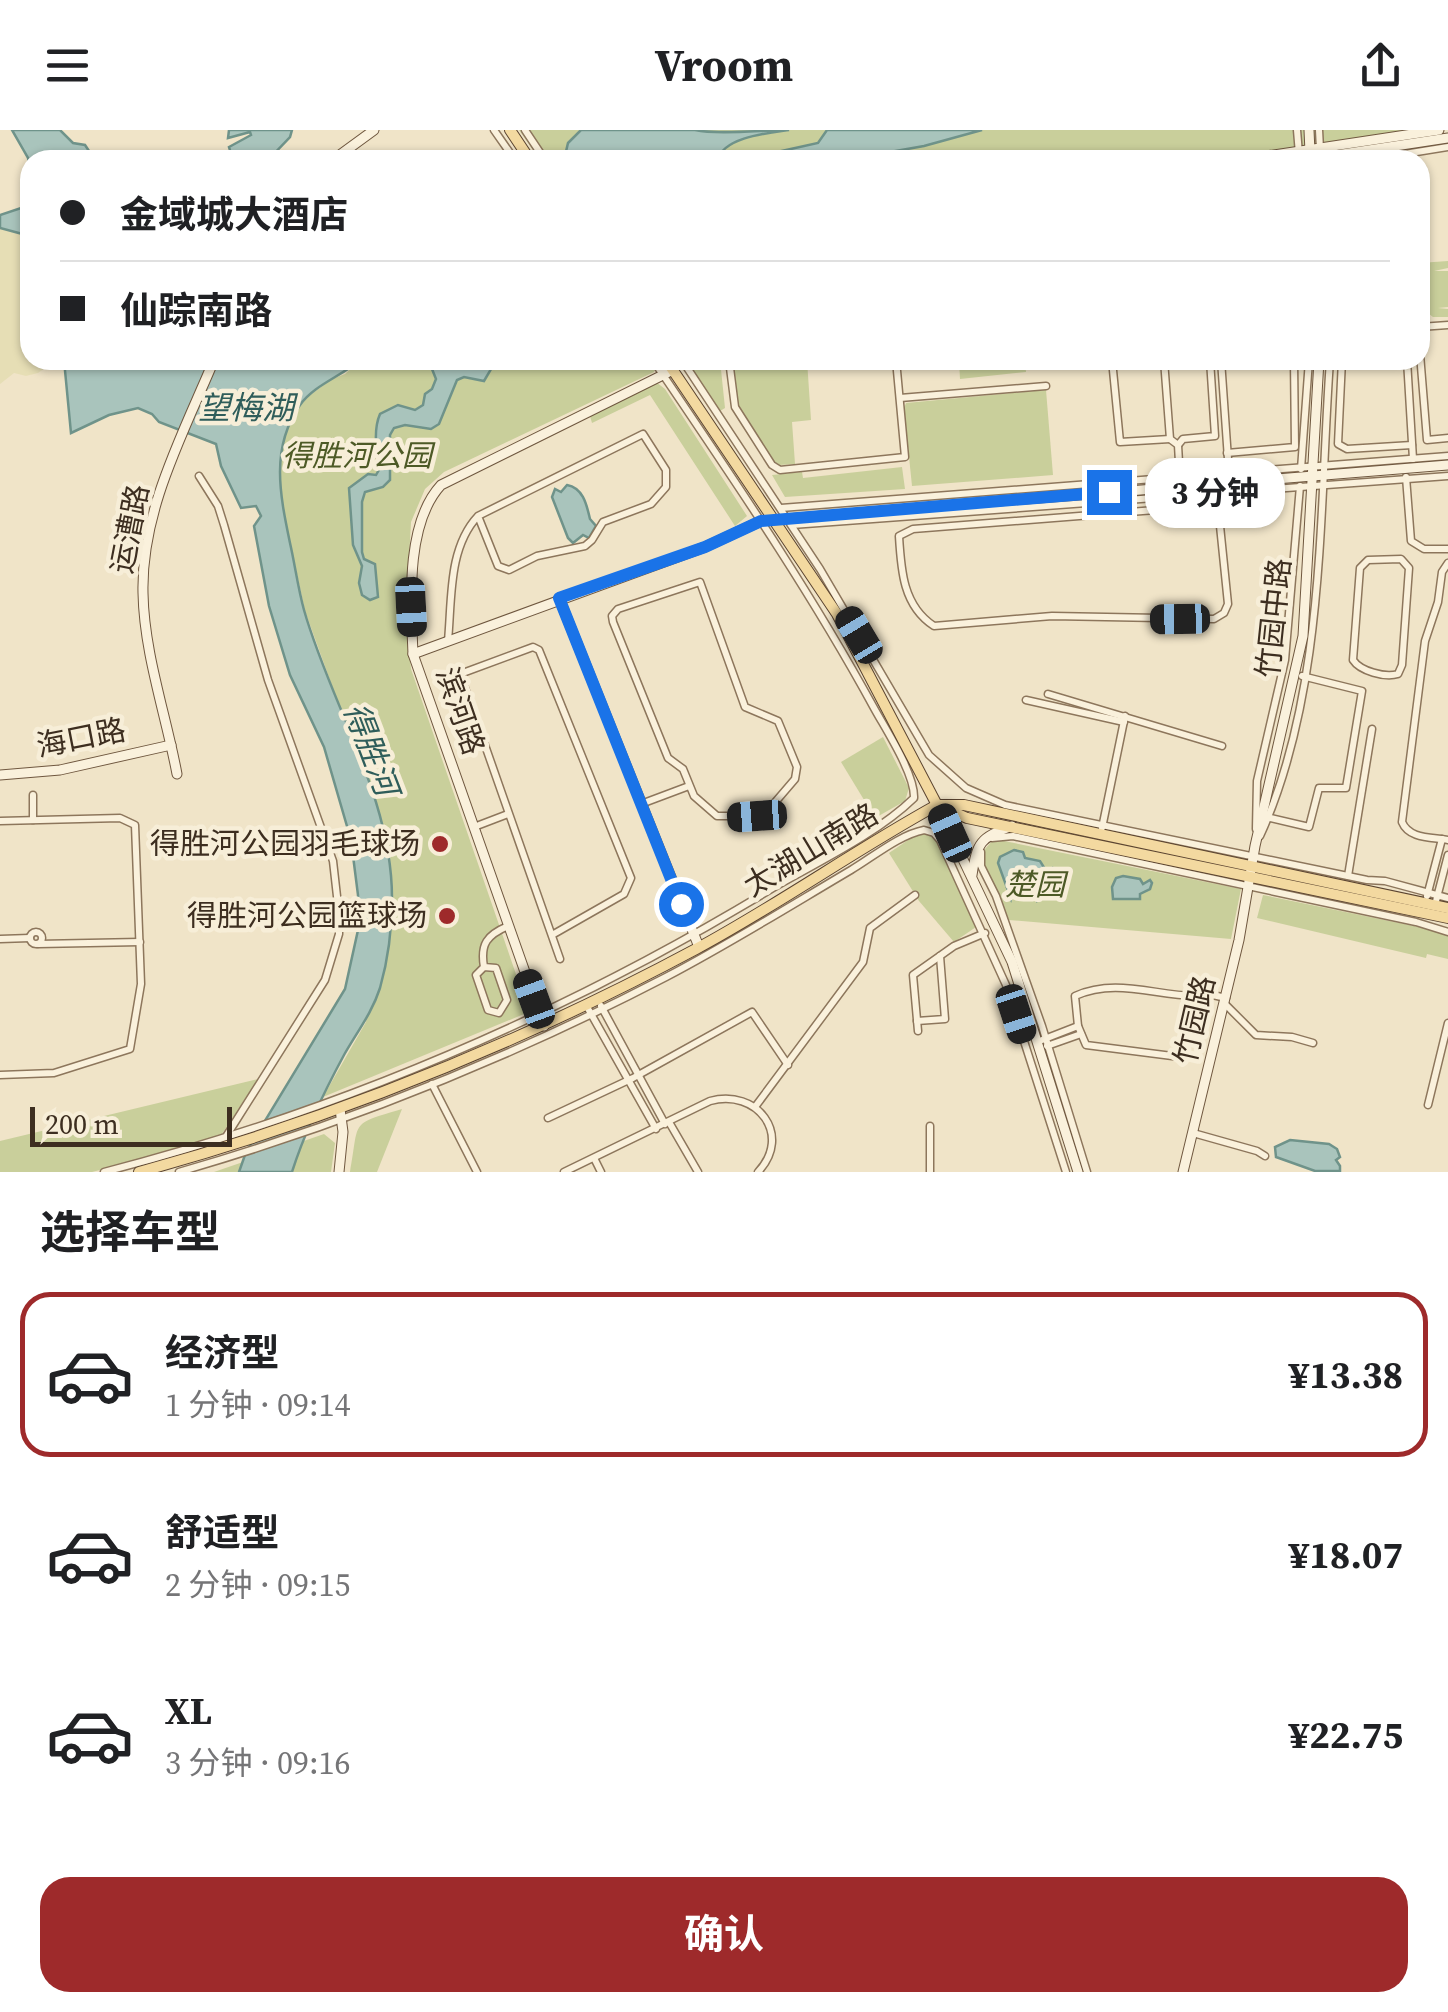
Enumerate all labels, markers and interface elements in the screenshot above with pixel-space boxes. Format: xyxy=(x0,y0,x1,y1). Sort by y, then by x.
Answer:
text: Vroom xyxy=(655,34,793,96)
icon: menu xyxy=(40,38,95,93)
icon: share xyxy=(1353,38,1408,93)
text: 金域城大酒店 xyxy=(120,189,348,241)
text: 仙踪南路 xyxy=(120,285,272,337)
water label: 望梅湖 xyxy=(198,386,299,430)
park label: 得胜河公园 xyxy=(282,435,436,476)
callout: 3 分钟 xyxy=(1144,457,1284,527)
route end xyxy=(1087,470,1132,515)
text: 3 分钟 xyxy=(1171,471,1259,515)
street label: 运漕路 xyxy=(101,481,158,577)
street label: 竹园中路 xyxy=(1247,556,1300,680)
car xyxy=(394,576,428,638)
car xyxy=(831,602,887,668)
car xyxy=(1150,603,1210,635)
street label: 滨河路 xyxy=(426,662,495,760)
water label: 得胜河 xyxy=(333,696,411,807)
street label: 海口路 xyxy=(33,709,129,766)
street label: 太湖山南路 xyxy=(736,793,886,906)
car xyxy=(726,799,788,833)
car xyxy=(924,799,976,867)
place label: 得胜河公园羽毛球场 xyxy=(150,823,420,864)
marker: 得胜河公园羽毛球场 xyxy=(429,833,451,855)
park label: 楚园 xyxy=(1005,864,1069,905)
route start xyxy=(659,882,704,927)
place label: 得胜河公园篮球场 xyxy=(187,895,427,936)
marker: 得胜河公园篮球场 xyxy=(436,905,458,927)
car xyxy=(510,966,558,1032)
street label: 竹园路 xyxy=(1164,971,1225,1068)
car xyxy=(992,981,1040,1047)
scale bar xyxy=(30,1102,232,1146)
text: 200 m xyxy=(45,1105,119,1143)
text: 选择车型 xyxy=(40,1201,220,1263)
text: 经济型 xyxy=(165,1327,279,1379)
icon: car xyxy=(45,1330,135,1420)
text: ¥13.38 xyxy=(1289,1349,1403,1401)
text: 1 分钟 · 09:14 xyxy=(165,1383,351,1427)
text: 舒适型 xyxy=(165,1507,279,1559)
icon: car xyxy=(45,1510,135,1600)
text: ¥18.07 xyxy=(1289,1529,1403,1581)
text: 2 分钟 · 09:15 xyxy=(165,1563,351,1607)
text: XL xyxy=(165,1685,212,1737)
icon: car xyxy=(45,1690,135,1780)
text: ¥22.75 xyxy=(1289,1709,1403,1761)
text: 3 分钟 · 09:16 xyxy=(165,1741,351,1785)
button: 确认 xyxy=(40,1877,1408,1992)

